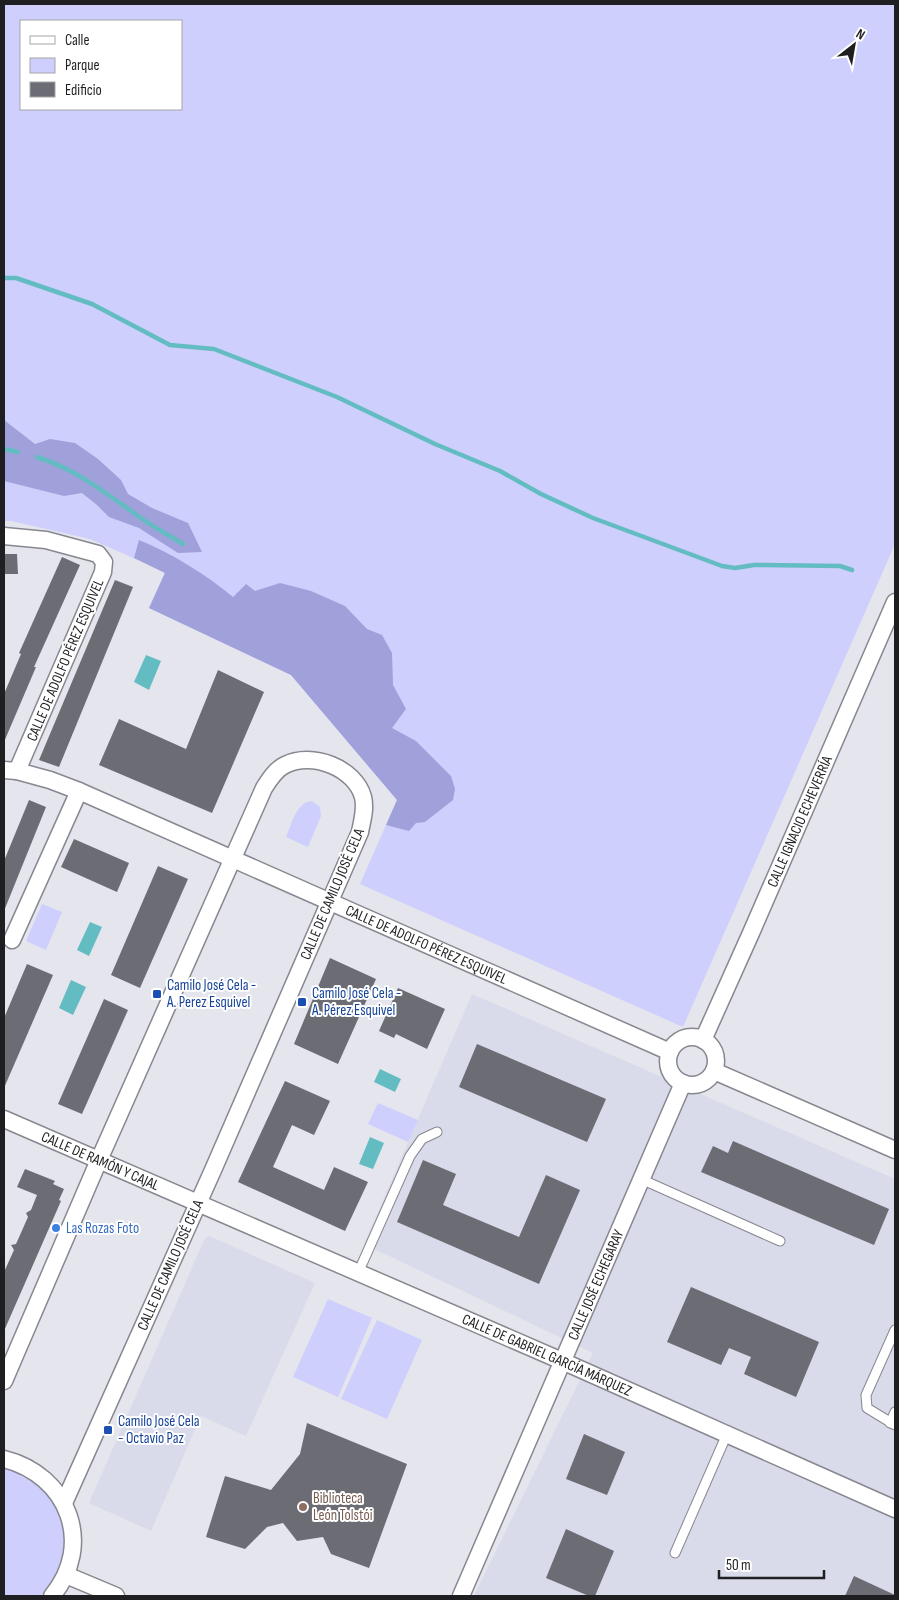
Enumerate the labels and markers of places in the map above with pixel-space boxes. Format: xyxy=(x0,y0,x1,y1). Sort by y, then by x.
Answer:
place label: Camilo José Cela - A. Perez Esquivel xyxy=(166,976,256,1012)
place label: Camilo José Cela - A. Pérez Esquivel xyxy=(311,984,401,1020)
marker: Camilo José Cela - A. Perez Esquivel xyxy=(151,988,163,1000)
marker: Camilo José Cela - A. Pérez Esquivel xyxy=(296,996,308,1008)
place label: Las Rozas Foto xyxy=(66,1219,139,1238)
marker: Las Rozas Foto xyxy=(50,1222,62,1234)
place label: Camilo José Cela - Octavio Paz xyxy=(118,1412,200,1448)
marker: Camilo José Cela - Octavio Paz xyxy=(102,1424,114,1436)
place label: Biblioteca León Tolstói xyxy=(313,1489,373,1525)
marker: Biblioteca León Tolstói xyxy=(297,1501,309,1513)

